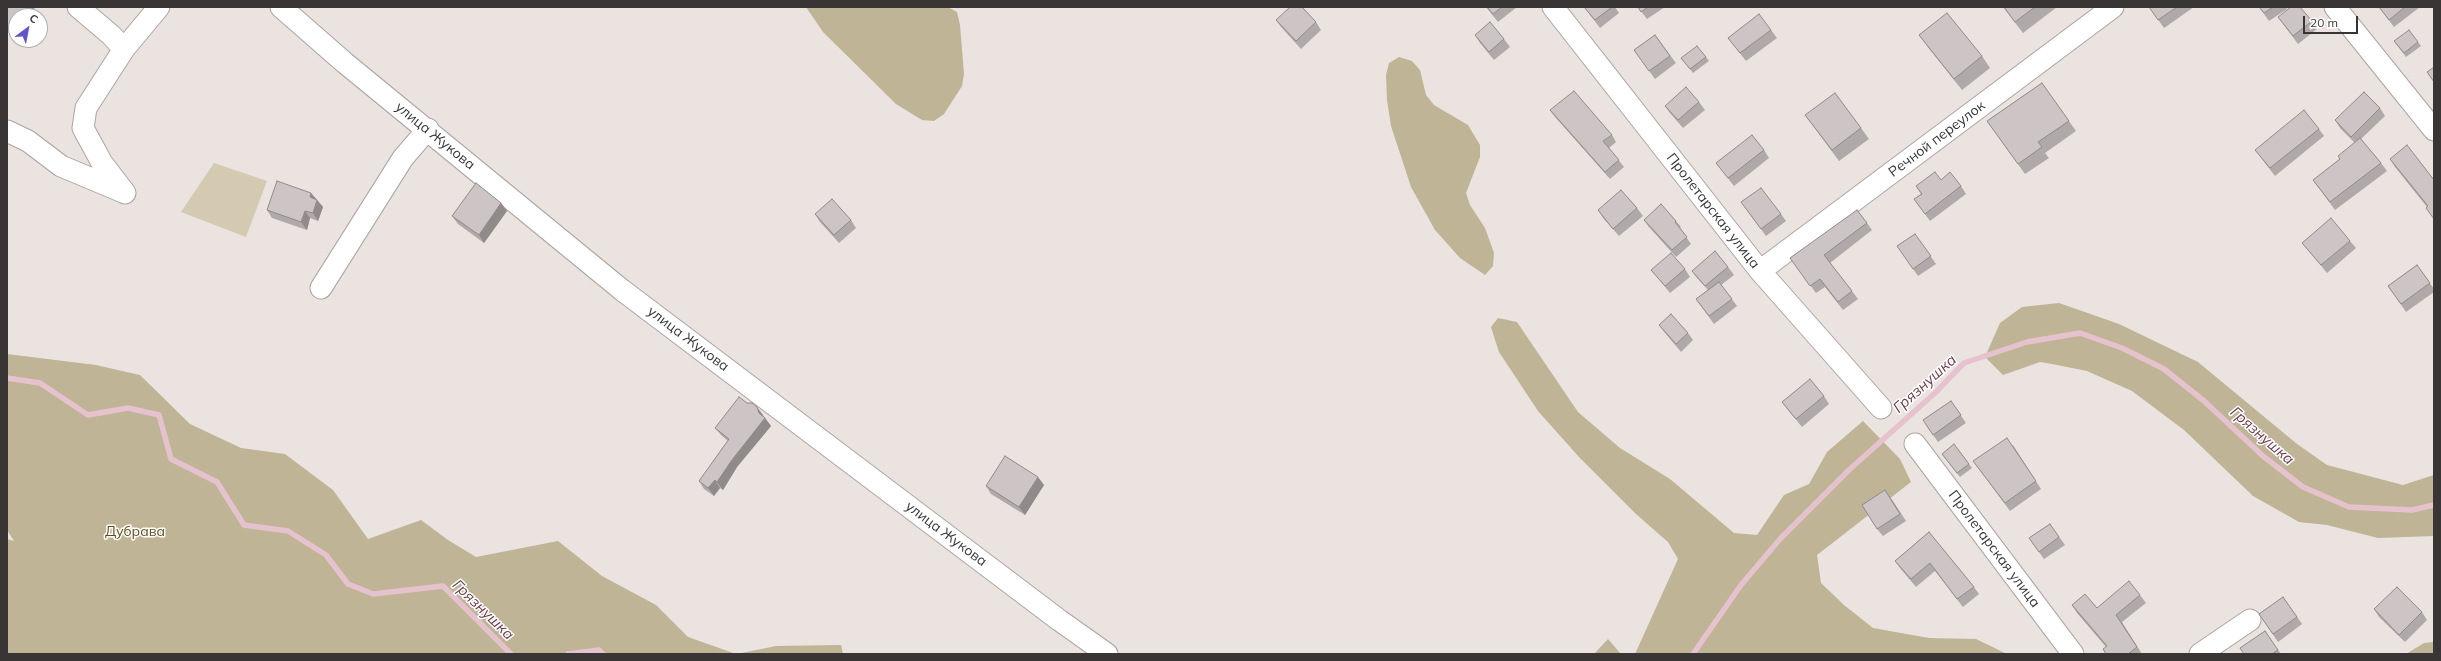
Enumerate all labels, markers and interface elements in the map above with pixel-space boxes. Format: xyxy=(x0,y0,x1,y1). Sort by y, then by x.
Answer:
north arrow xyxy=(8,8,48,48)
scale bar xyxy=(2305,8,2360,34)
text: С xyxy=(27,11,41,27)
text: 20 m xyxy=(2310,15,2338,30)
street label: Речной переулок xyxy=(1885,97,1989,181)
street label: улица Жукова xyxy=(392,99,478,173)
street label: Пролетарская улица xyxy=(1663,150,1763,272)
street label: улица Жукова xyxy=(644,303,732,375)
water label: Грязнушка xyxy=(1890,351,1960,417)
water label: Грязнушка xyxy=(2226,403,2298,469)
street label: Пролетарская улица xyxy=(1945,487,2043,611)
street label: улица Жукова xyxy=(902,498,990,570)
park label: Дубрава xyxy=(105,524,165,540)
water label: Грязнушка xyxy=(448,576,518,644)

